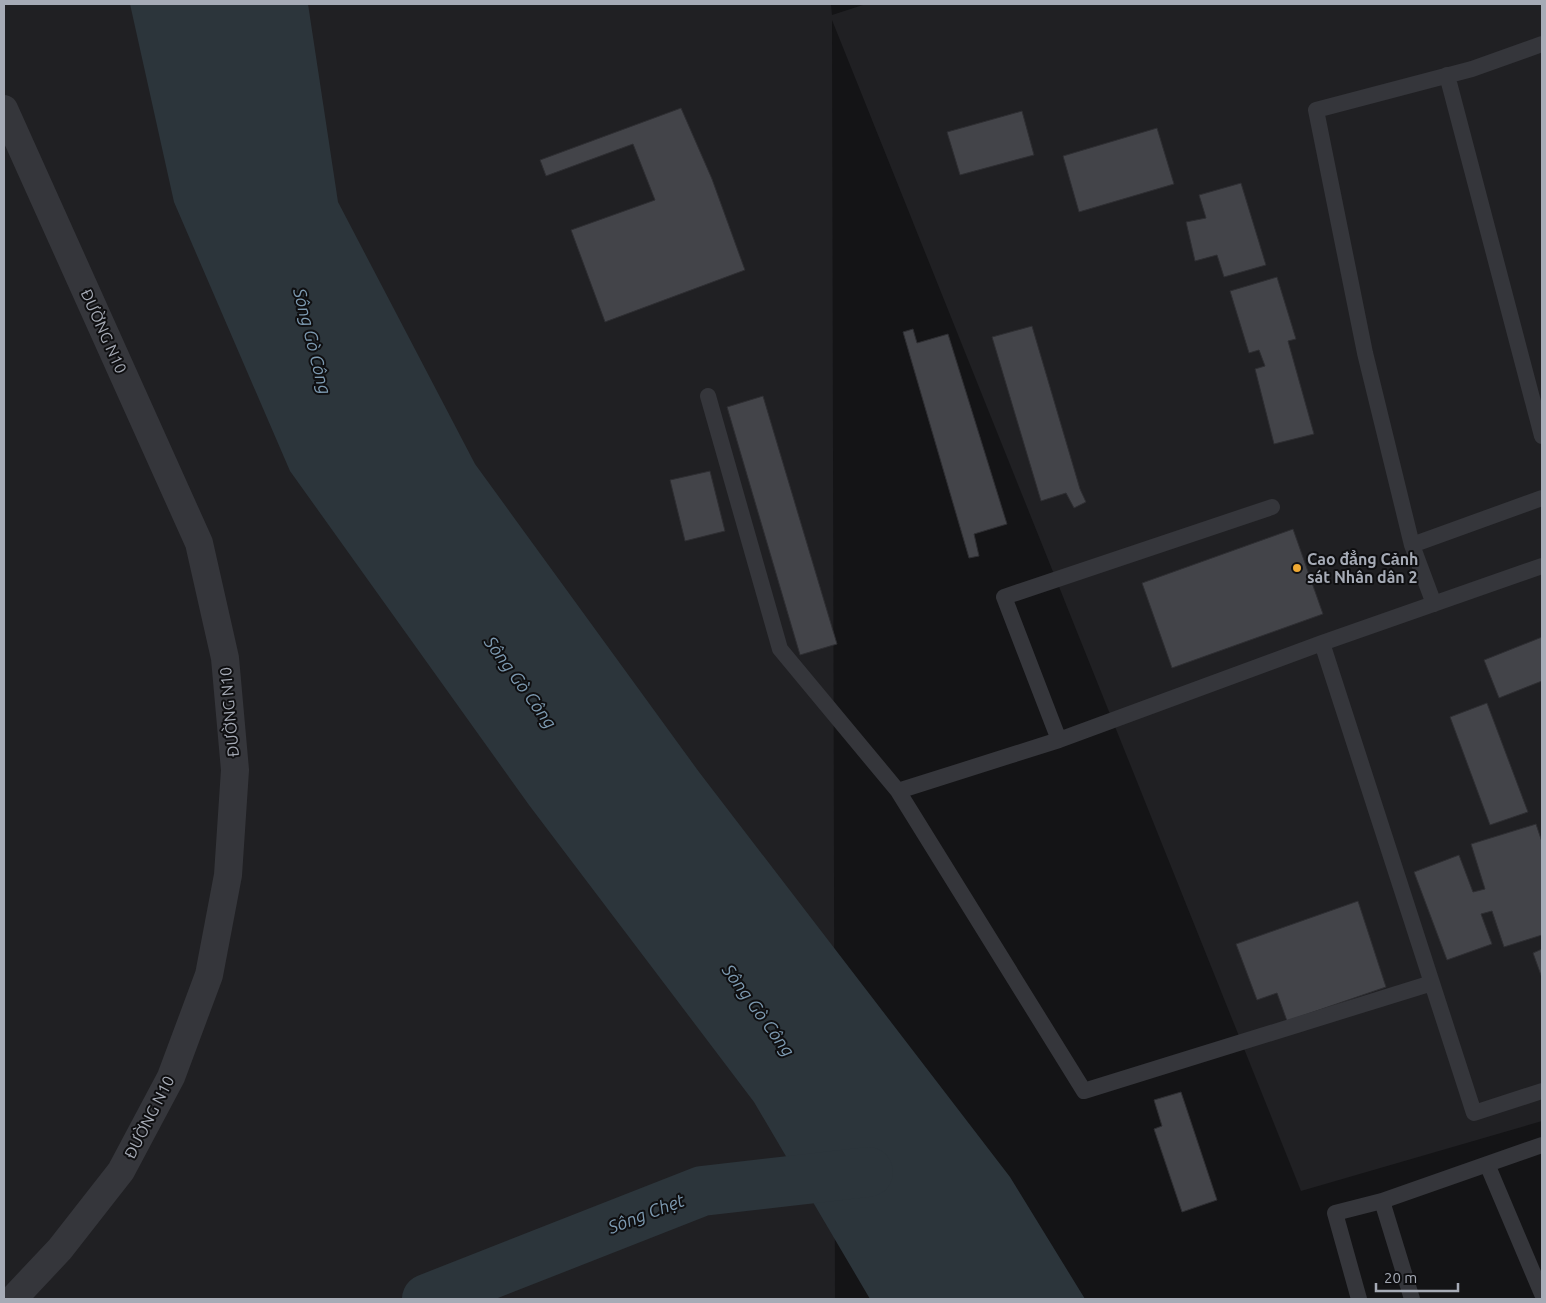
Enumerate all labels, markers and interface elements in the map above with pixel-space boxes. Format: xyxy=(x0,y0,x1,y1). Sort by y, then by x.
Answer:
street label: ĐƯỜNG N10 xyxy=(77,285,132,376)
water label: Sông Gò Công xyxy=(290,285,336,396)
place label: Cao đẳng Cảnh sát Nhân dân 2 xyxy=(1307,550,1418,586)
marker: Cao đẳng Cảnh sát Nhân dân 2 xyxy=(1291,562,1303,574)
water label: Sông Gò Công xyxy=(480,631,561,732)
street label: ĐƯỜNG N10 xyxy=(214,666,242,758)
water label: Sông Gò Công xyxy=(718,959,799,1060)
street label: ĐƯỜNG N10 xyxy=(119,1072,178,1161)
water label: Sông Chẹt xyxy=(604,1189,688,1237)
scale bar xyxy=(1376,1260,1458,1292)
text: 20 m xyxy=(1384,1269,1417,1286)

